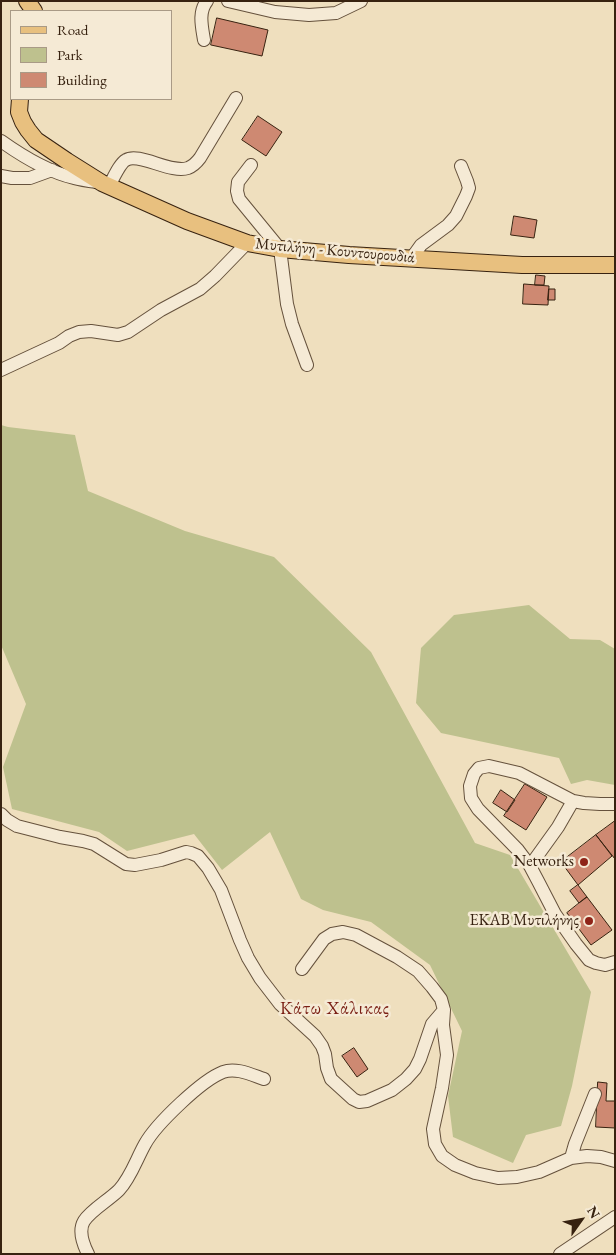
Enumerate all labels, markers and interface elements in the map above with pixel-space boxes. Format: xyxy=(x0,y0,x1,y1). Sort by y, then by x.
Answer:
legend xyxy=(10,10,172,100)
text: Road xyxy=(57,20,88,39)
text: Park xyxy=(57,45,83,64)
text: Building xyxy=(57,70,107,89)
street label: Μυτιλήνη - Κουντουρουδιά xyxy=(255,234,415,268)
place label: Networks xyxy=(514,852,574,872)
marker: Networks xyxy=(578,856,590,868)
place label: ΕΚΑΒ Μυτιλήνης xyxy=(469,911,579,931)
marker: ΕΚΑΒ Μυτιλήνης xyxy=(583,915,595,927)
district label: Κάτω Χάλικας xyxy=(279,998,391,1020)
north arrow xyxy=(556,1195,606,1245)
text: N xyxy=(583,1202,604,1222)

